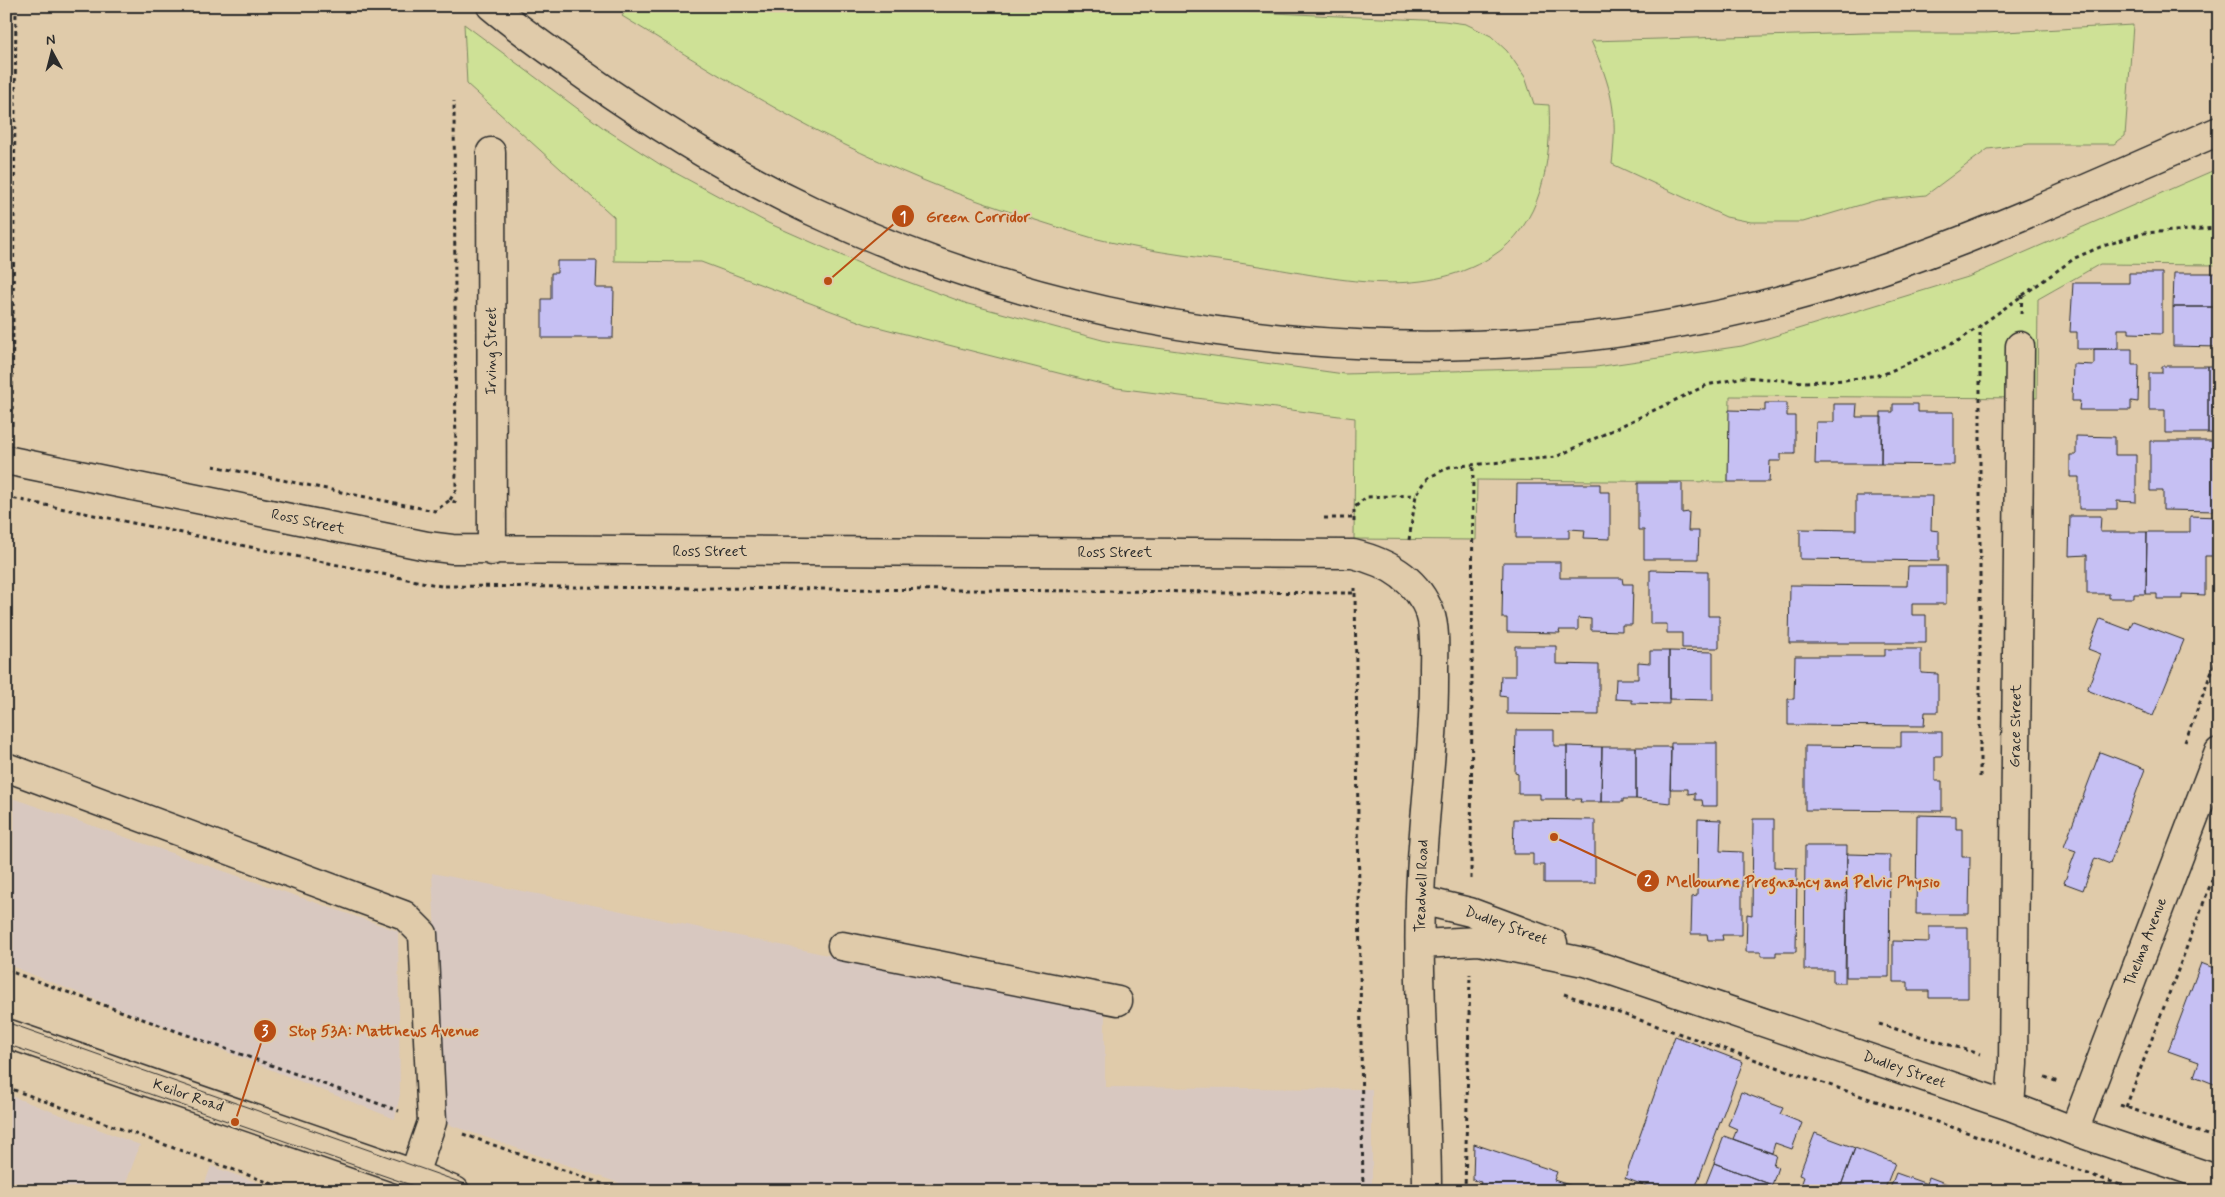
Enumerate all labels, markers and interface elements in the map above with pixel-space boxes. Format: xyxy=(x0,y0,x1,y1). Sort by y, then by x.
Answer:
north arrow xyxy=(28,28,78,78)
text: N xyxy=(45,31,56,50)
callout: Green Corridor xyxy=(891,201,1040,232)
text: Green Corridor xyxy=(926,207,1030,228)
text: 1 xyxy=(900,208,906,228)
street label: Irving Street xyxy=(482,307,502,395)
street label: Ross Street xyxy=(269,504,347,540)
street label: Ross Street xyxy=(673,542,748,562)
street label: Ross Street xyxy=(1078,543,1153,563)
street label: Grace Street xyxy=(2005,684,2027,768)
street label: Treadwell Road xyxy=(1410,839,1434,933)
callout: Melbourne Pregnancy and Pelvic Physio xyxy=(1636,866,1945,897)
text: 2 xyxy=(1644,872,1652,892)
text: Melbourne Pregnancy and Pelvic Physio xyxy=(1666,872,1940,895)
street label: Thelma Avenue xyxy=(2120,895,2172,989)
street label: Dudley Street xyxy=(1462,902,1550,950)
callout: Stop 53A: Matthews Avenue xyxy=(253,1015,490,1046)
text: Stop 53A: Matthews Avenue xyxy=(289,1021,479,1042)
text: 3 xyxy=(262,1022,269,1042)
street label: Dudley Street xyxy=(1860,1046,1948,1094)
street label: Keilor Road xyxy=(150,1075,226,1117)

